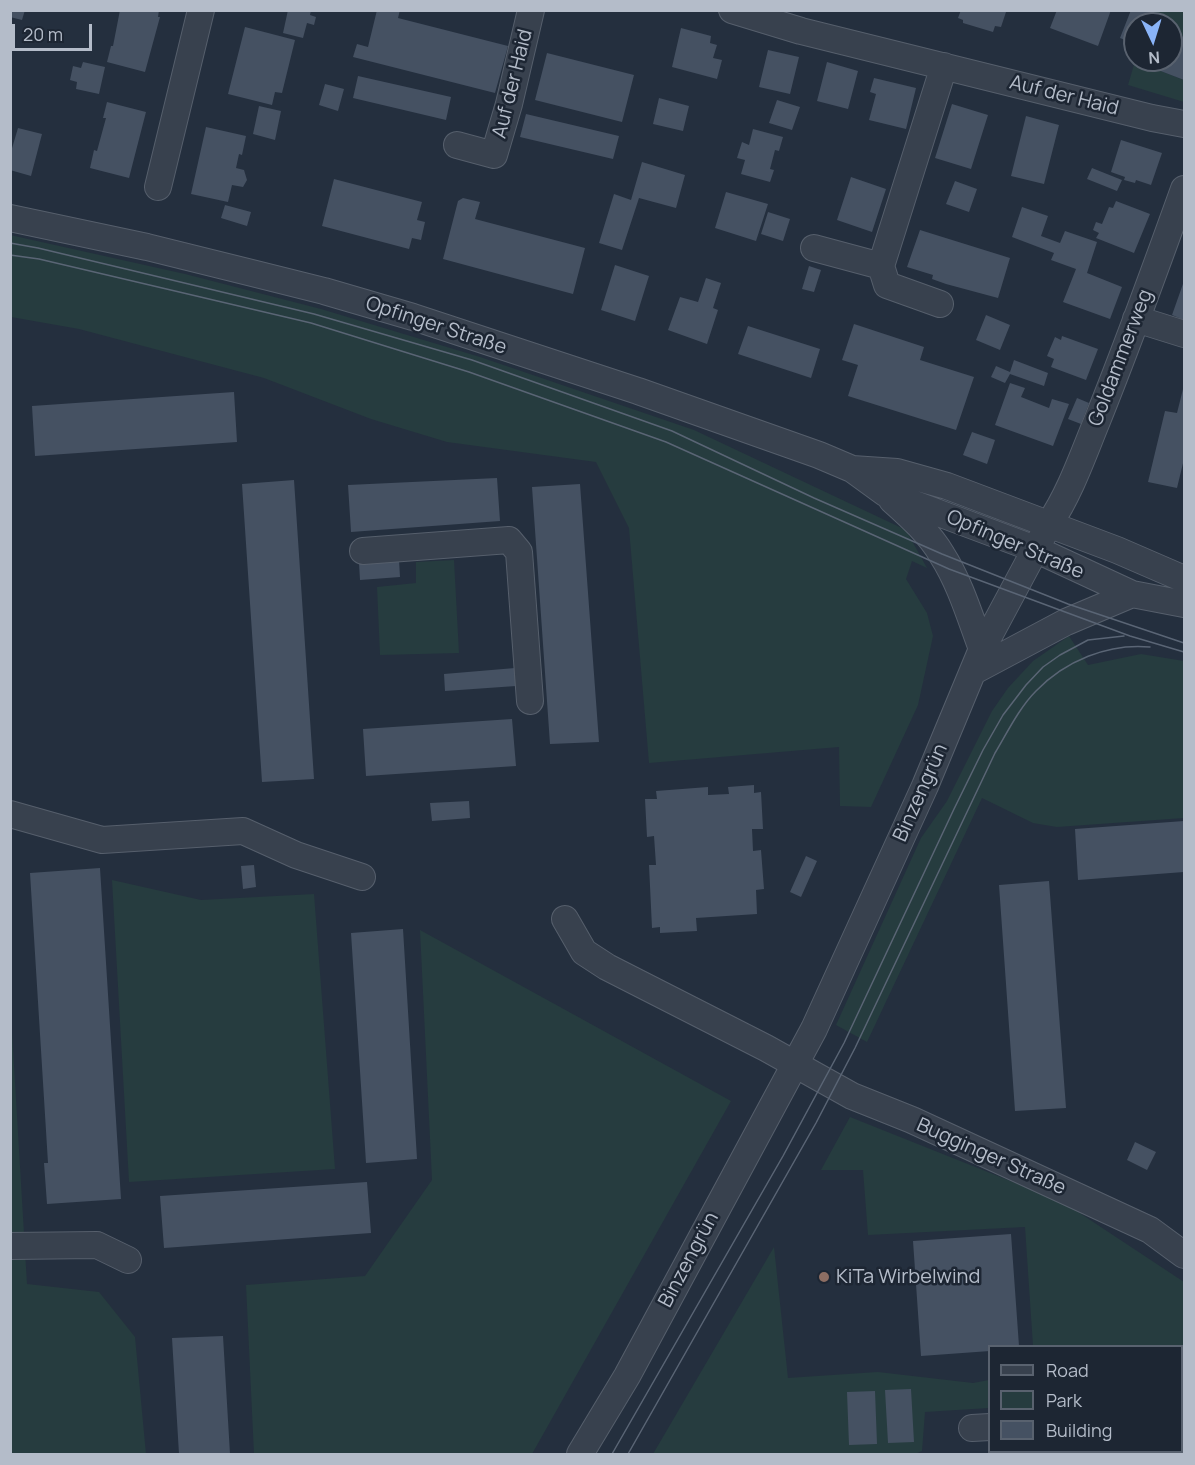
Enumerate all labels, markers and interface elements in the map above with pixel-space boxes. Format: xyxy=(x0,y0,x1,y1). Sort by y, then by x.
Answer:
scale bar xyxy=(15,12,94,50)
north arrow xyxy=(1123,12,1183,72)
text: 20 m xyxy=(23,22,63,46)
street label: Auf der Haid xyxy=(488,27,538,141)
text: N xyxy=(1148,47,1161,69)
street label: Auf der Haid xyxy=(1007,71,1121,121)
street label: Goldammerweg xyxy=(1084,286,1158,430)
street label: Opfinger Straße xyxy=(362,292,510,360)
street label: Opfinger Straße xyxy=(943,505,1087,585)
street label: Binzengrün xyxy=(889,740,953,846)
street label: Bugginger Straße xyxy=(913,1113,1069,1201)
street label: Binzengrün xyxy=(654,1208,724,1312)
place label: KiTa Wirbelwind xyxy=(836,1265,980,1289)
marker: KiTa Wirbelwind xyxy=(817,1270,831,1284)
legend xyxy=(988,1345,1183,1453)
text: Road xyxy=(1046,1358,1089,1382)
text: Park xyxy=(1046,1388,1082,1412)
text: Building xyxy=(1046,1418,1112,1442)

